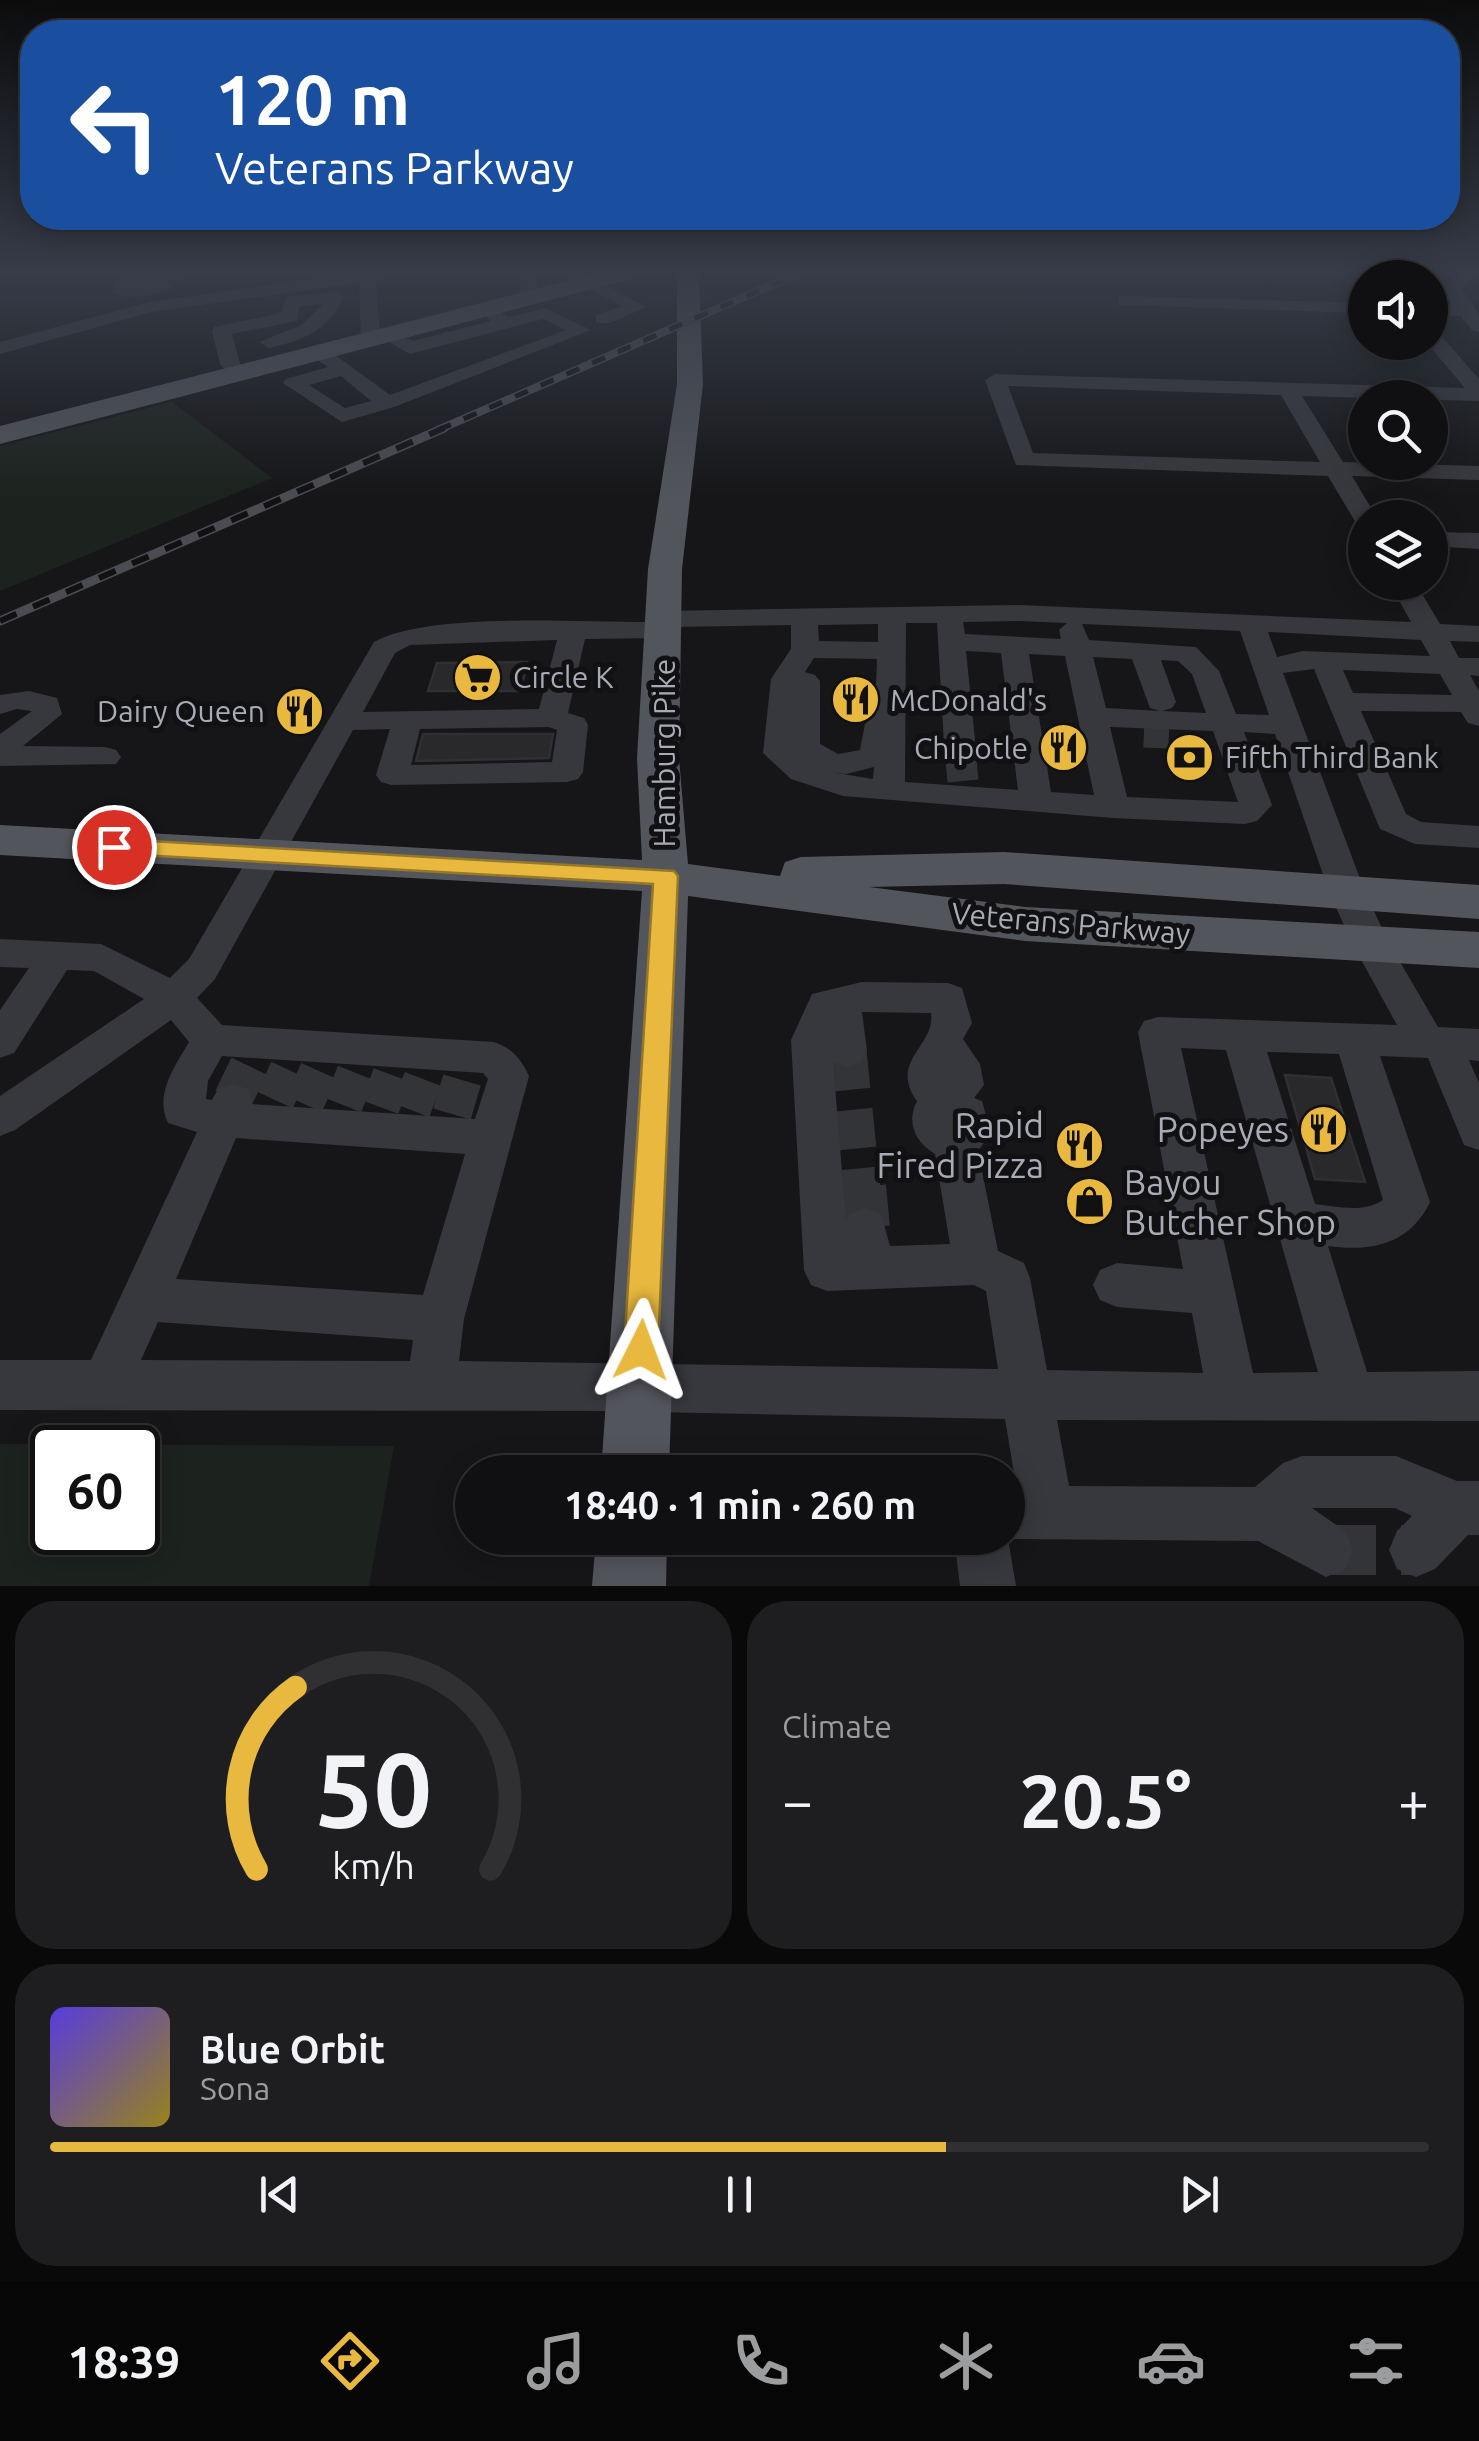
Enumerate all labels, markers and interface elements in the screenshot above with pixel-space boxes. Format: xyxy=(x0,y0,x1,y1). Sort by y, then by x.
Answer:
icon: left xyxy=(50,60,180,190)
text: 120 m xyxy=(215,60,410,138)
text: Veterans Parkway xyxy=(215,142,574,193)
map controls xyxy=(1348,260,1448,600)
button: sound xyxy=(1348,260,1448,360)
button: search xyxy=(1348,380,1448,480)
button: layers xyxy=(1348,500,1448,600)
supermarket icon: Circle K xyxy=(452,651,504,703)
street label: Hamburg Pike xyxy=(647,659,681,847)
place label: Circle K xyxy=(513,660,614,694)
restaurant icon: McDonald's xyxy=(829,674,881,726)
place label: McDonald's xyxy=(890,683,1047,717)
restaurant icon: Dairy Queen xyxy=(274,685,326,737)
place label: Dairy Queen xyxy=(97,694,265,728)
restaurant icon: Chipotle xyxy=(1037,722,1089,774)
place label: Chipotle xyxy=(914,731,1028,765)
bank icon: Fifth Third Bank xyxy=(1164,731,1216,783)
place label: Fifth Third Bank xyxy=(1225,740,1439,774)
pin xyxy=(72,805,157,890)
icon: arrive xyxy=(87,820,142,875)
street label: Veterans Parkway xyxy=(950,896,1192,950)
restaurant icon: Popeyes xyxy=(1298,1103,1350,1155)
place label: Rapid Fired Pizza xyxy=(876,1105,1044,1185)
place label: Popeyes xyxy=(1157,1109,1289,1149)
restaurant icon: Rapid Fired Pizza xyxy=(1053,1119,1105,1171)
place label: Bayou Butcher Shop xyxy=(1124,1162,1336,1242)
shop icon: Bayou Butcher Shop xyxy=(1063,1176,1115,1228)
position arrow xyxy=(589,1298,693,1402)
speed limit sign: 60 xyxy=(30,1425,160,1555)
text: 18:40 · 1 min · 260 m xyxy=(564,1484,916,1526)
text: Climate xyxy=(782,1708,892,1744)
text: 50 xyxy=(315,1730,432,1847)
text: 20.5° xyxy=(1020,1758,1191,1842)
text: − xyxy=(782,1770,813,1831)
text: + xyxy=(1398,1770,1429,1831)
text: km/h xyxy=(332,1846,415,1886)
text: Blue Orbit xyxy=(200,2028,385,2070)
text: Sona xyxy=(200,2070,270,2106)
icon: previous xyxy=(252,2167,307,2222)
icon: pause xyxy=(712,2167,767,2222)
icon: next xyxy=(1172,2167,1227,2222)
icon: directions xyxy=(315,2326,385,2396)
icon: music xyxy=(521,2326,591,2396)
icon: phone xyxy=(726,2326,796,2396)
icon: climate xyxy=(931,2326,1001,2396)
icon: car xyxy=(1136,2326,1206,2396)
icon: filters xyxy=(1341,2326,1411,2396)
text: 18:39 xyxy=(68,2336,180,2387)

